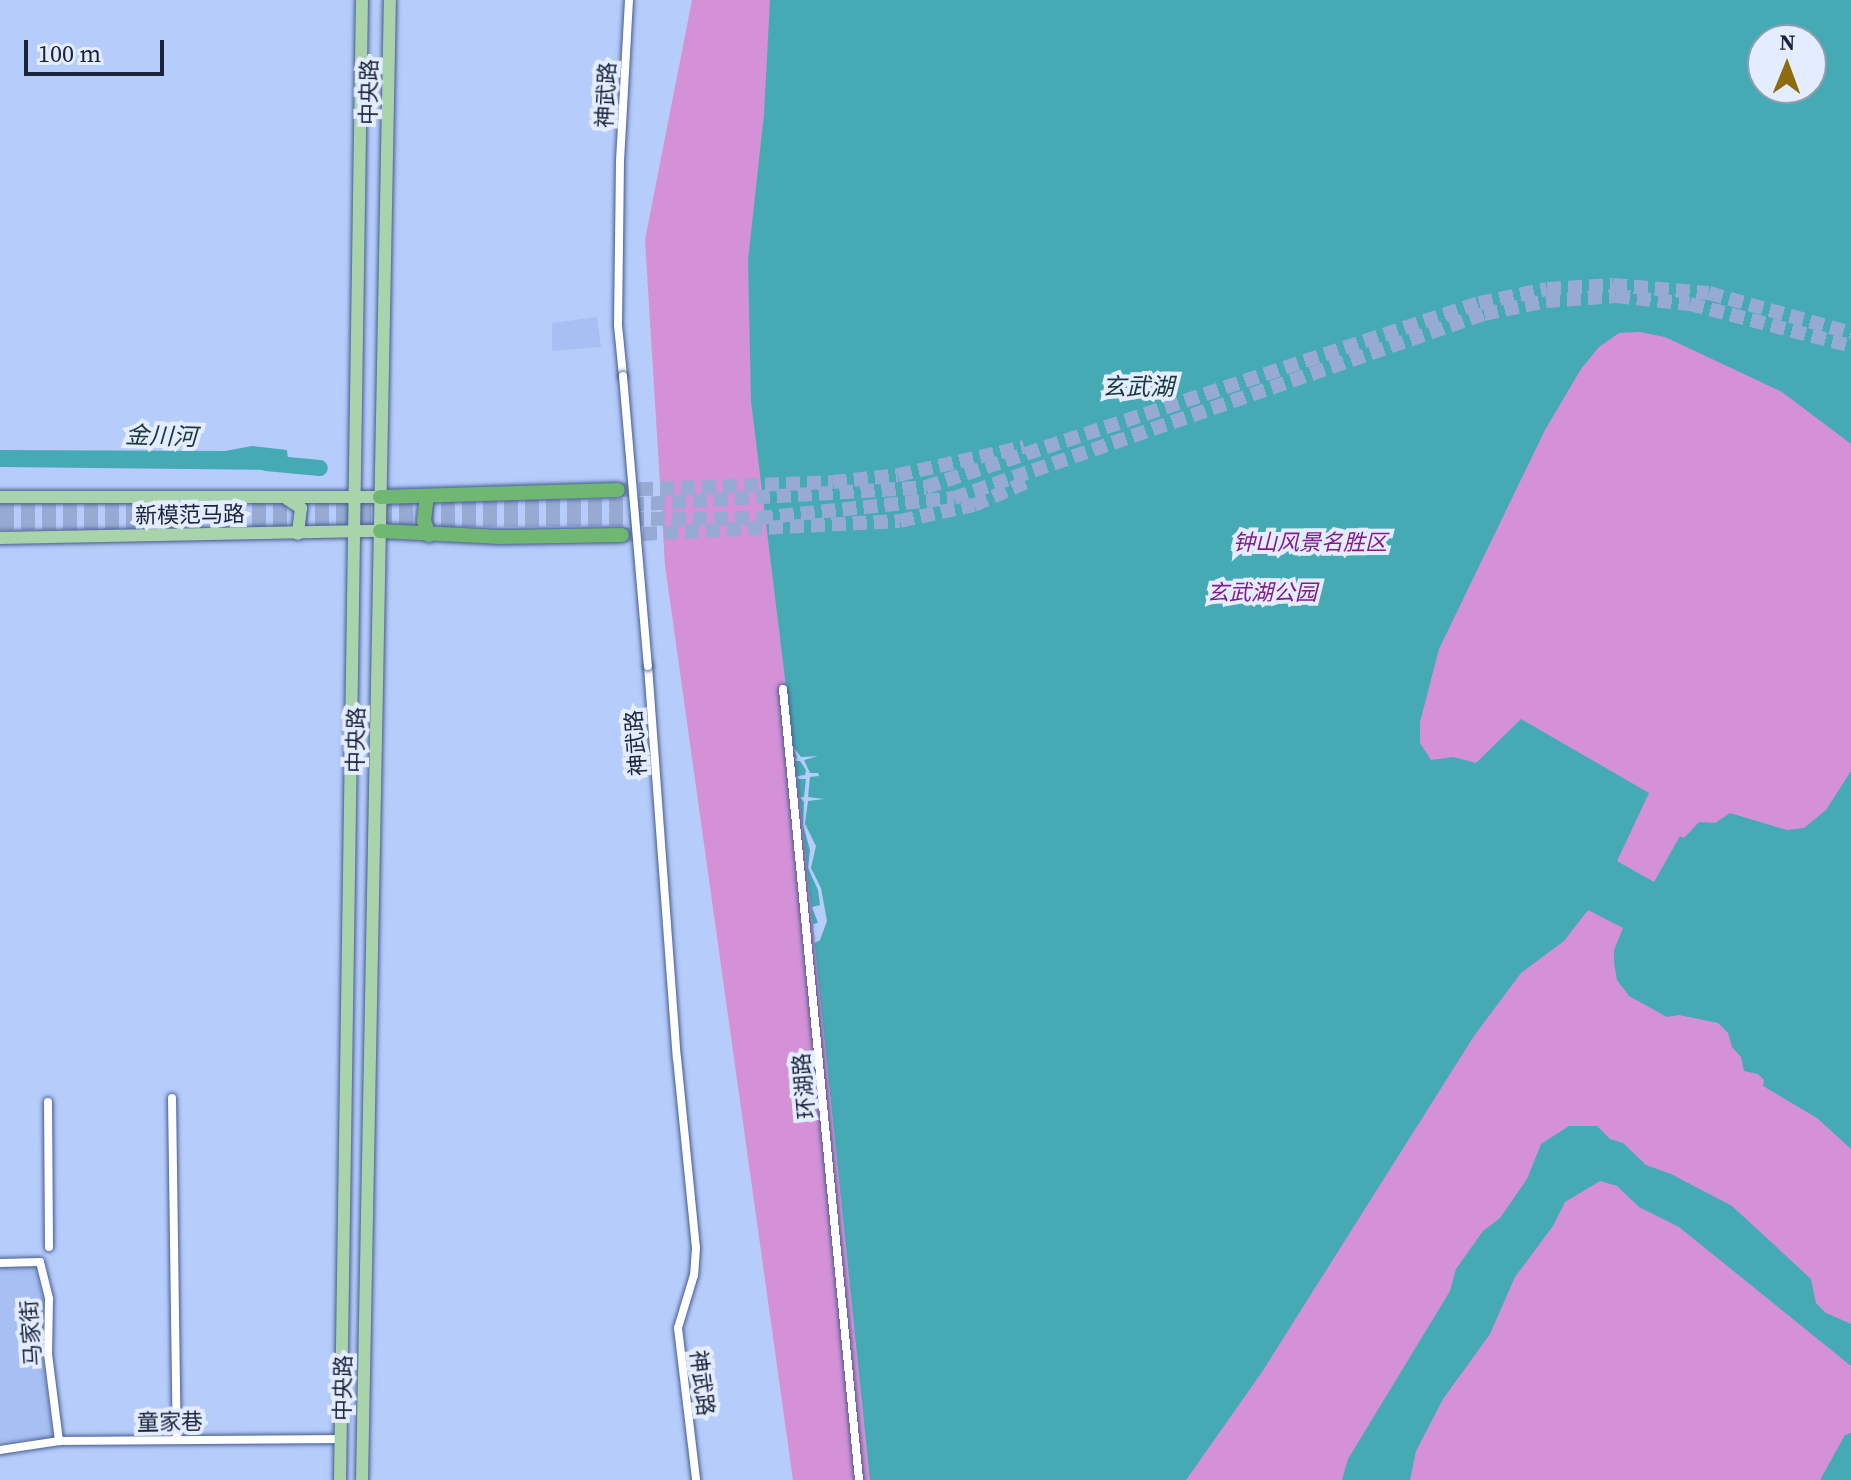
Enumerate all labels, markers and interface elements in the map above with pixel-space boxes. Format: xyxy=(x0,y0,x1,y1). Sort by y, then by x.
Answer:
scale bar xyxy=(28,24,168,74)
north arrow xyxy=(1747,24,1827,104)
text: N xyxy=(1779,27,1796,57)
text: 100 m xyxy=(38,37,101,70)
street label: 中央路 xyxy=(355,59,383,125)
street label: 神武路 xyxy=(591,61,621,129)
water label: 玄武湖 xyxy=(1102,373,1174,401)
water label: 金川河 xyxy=(125,420,197,452)
street label: 新模范马路 xyxy=(135,501,245,529)
park label: 钟山风景名胜区 xyxy=(1233,530,1387,556)
park label: 玄武湖公园 xyxy=(1207,580,1317,606)
street label: 中央路 xyxy=(342,707,370,773)
street label: 神武路 xyxy=(621,709,651,777)
street label: 环湖路 xyxy=(788,1052,820,1120)
street label: 马家街 xyxy=(16,1299,46,1367)
street label: 神武路 xyxy=(685,1349,719,1417)
street label: 中央路 xyxy=(329,1355,357,1421)
street label: 童家巷 xyxy=(137,1408,203,1436)

